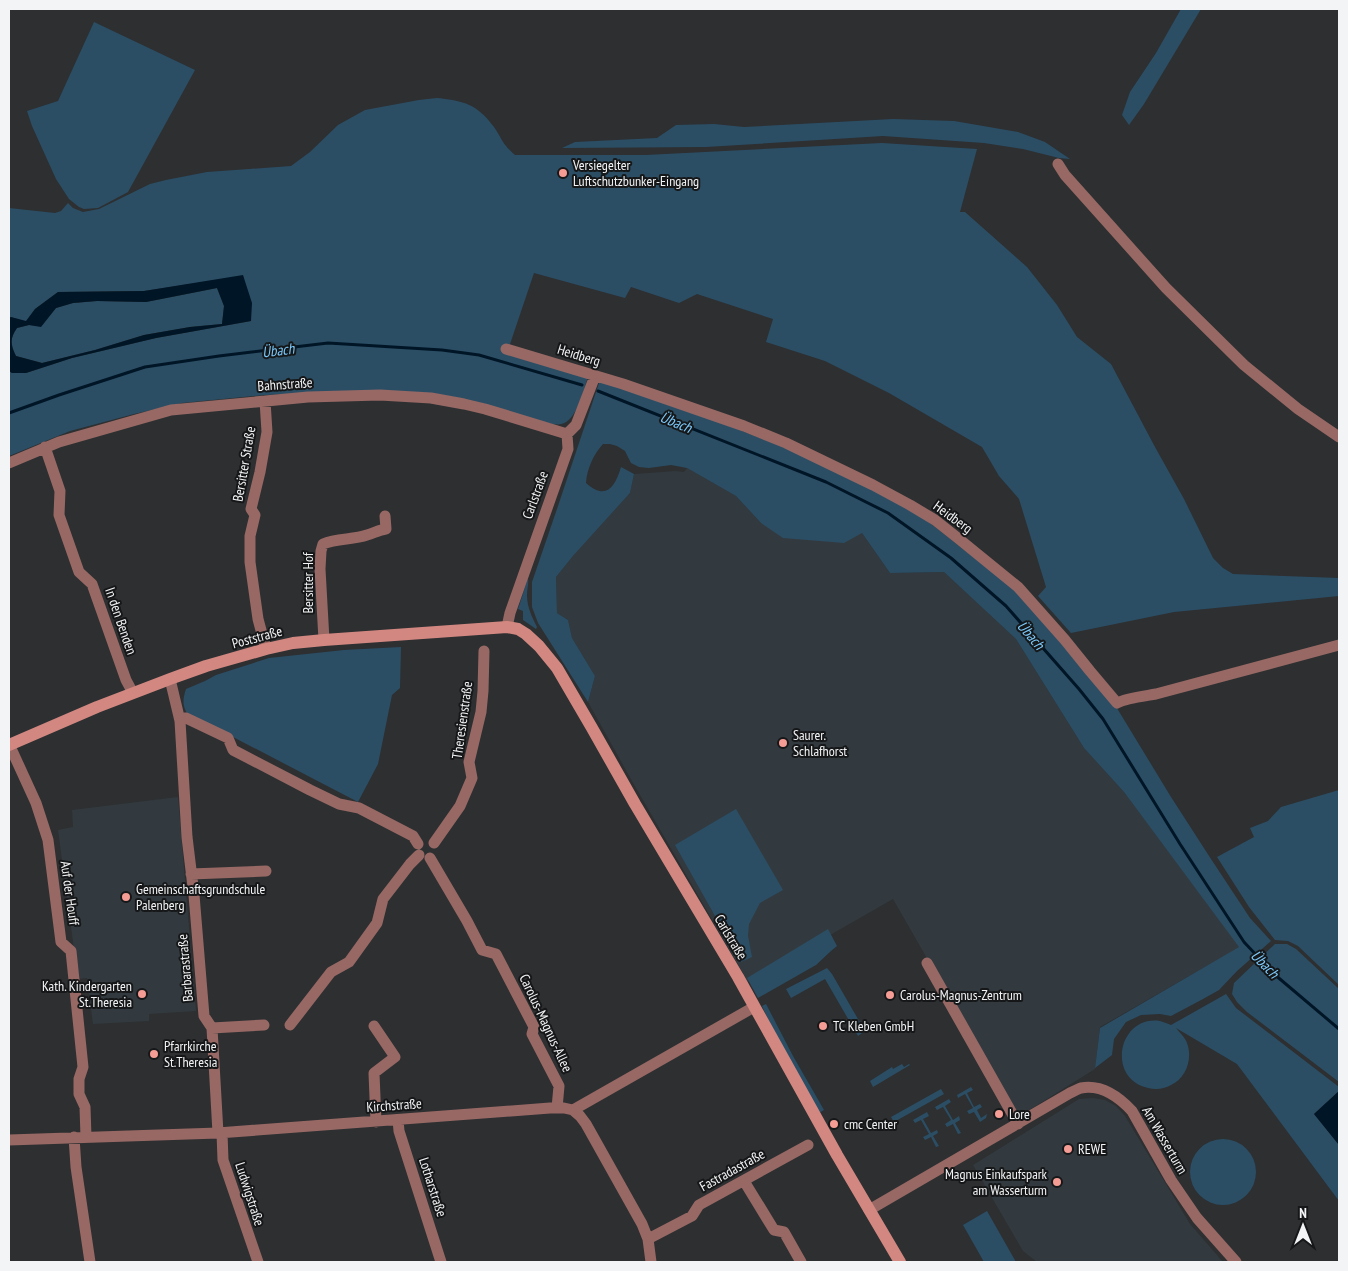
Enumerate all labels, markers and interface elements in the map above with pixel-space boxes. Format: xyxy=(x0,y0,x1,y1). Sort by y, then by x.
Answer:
place label: Versiegelter Luftschutzbunker-Eingang xyxy=(572,156,699,190)
marker: Versiegelter Luftschutzbunker-Eingang xyxy=(557,167,569,179)
water label: Übach xyxy=(261,338,297,361)
street label: Heidberg xyxy=(555,340,603,370)
street label: Bahnstraße xyxy=(257,373,313,395)
water label: Übach xyxy=(657,407,696,437)
street label: Bersitter Straße xyxy=(229,425,260,503)
street label: Carlstraße xyxy=(518,468,552,521)
street label: Heidberg xyxy=(930,497,976,537)
street label: Bersitter Hof xyxy=(299,552,317,614)
street label: In den Benden xyxy=(101,585,141,657)
water label: Übach xyxy=(1013,617,1050,654)
street label: Poststraße xyxy=(230,622,284,652)
street label: Theresienstraße xyxy=(448,680,476,760)
place label: Saurer. Schlafhorst xyxy=(793,726,847,760)
marker: Saurer. Schlafhorst xyxy=(777,737,789,749)
street label: Auf der Houff xyxy=(57,860,83,927)
place label: Gemeinschaftsgrundschule Palenberg xyxy=(136,880,266,914)
marker: Gemeinschaftsgrundschule Palenberg xyxy=(120,891,132,903)
street label: Carlstraße xyxy=(711,911,752,963)
street label: Barbarastraße xyxy=(173,933,197,1003)
water label: Übach xyxy=(1247,946,1284,983)
street label: Carolus-Magnus-Allee xyxy=(515,971,577,1075)
place label: Kath. Kindergarten St.Theresia xyxy=(42,977,132,1011)
place label: Carolus-Magnus-Zentrum xyxy=(900,986,1022,1004)
marker: Kath. Kindergarten St.Theresia xyxy=(136,988,148,1000)
marker: Carolus-Magnus-Zentrum xyxy=(884,989,896,1001)
place label: TC Kleben GmbH xyxy=(833,1017,914,1035)
marker: TC Kleben GmbH xyxy=(817,1020,829,1032)
place label: Pfarrkirche St.Theresia xyxy=(164,1037,217,1071)
marker: Pfarrkirche St.Theresia xyxy=(148,1048,160,1060)
street label: Kirchstraße xyxy=(366,1094,423,1116)
street label: Am Wasserturm xyxy=(1138,1103,1192,1177)
place label: Lore xyxy=(1009,1105,1030,1123)
marker: Lore xyxy=(993,1108,1005,1120)
place label: cmc Center xyxy=(844,1115,897,1133)
marker: cmc Center xyxy=(828,1118,840,1130)
place label: REWE xyxy=(1078,1140,1106,1158)
marker: REWE xyxy=(1062,1143,1074,1155)
street label: Fastradastraße xyxy=(696,1145,768,1195)
street label: Lotharstraße xyxy=(415,1155,451,1219)
street label: Ludwigstraße xyxy=(231,1160,269,1228)
place label: Magnus Einkaufspark am Wasserturm xyxy=(945,1165,1048,1199)
marker: Magnus Einkaufspark am Wasserturm xyxy=(1051,1176,1063,1188)
north arrow xyxy=(1278,1201,1328,1251)
text: N xyxy=(1299,1204,1307,1222)

